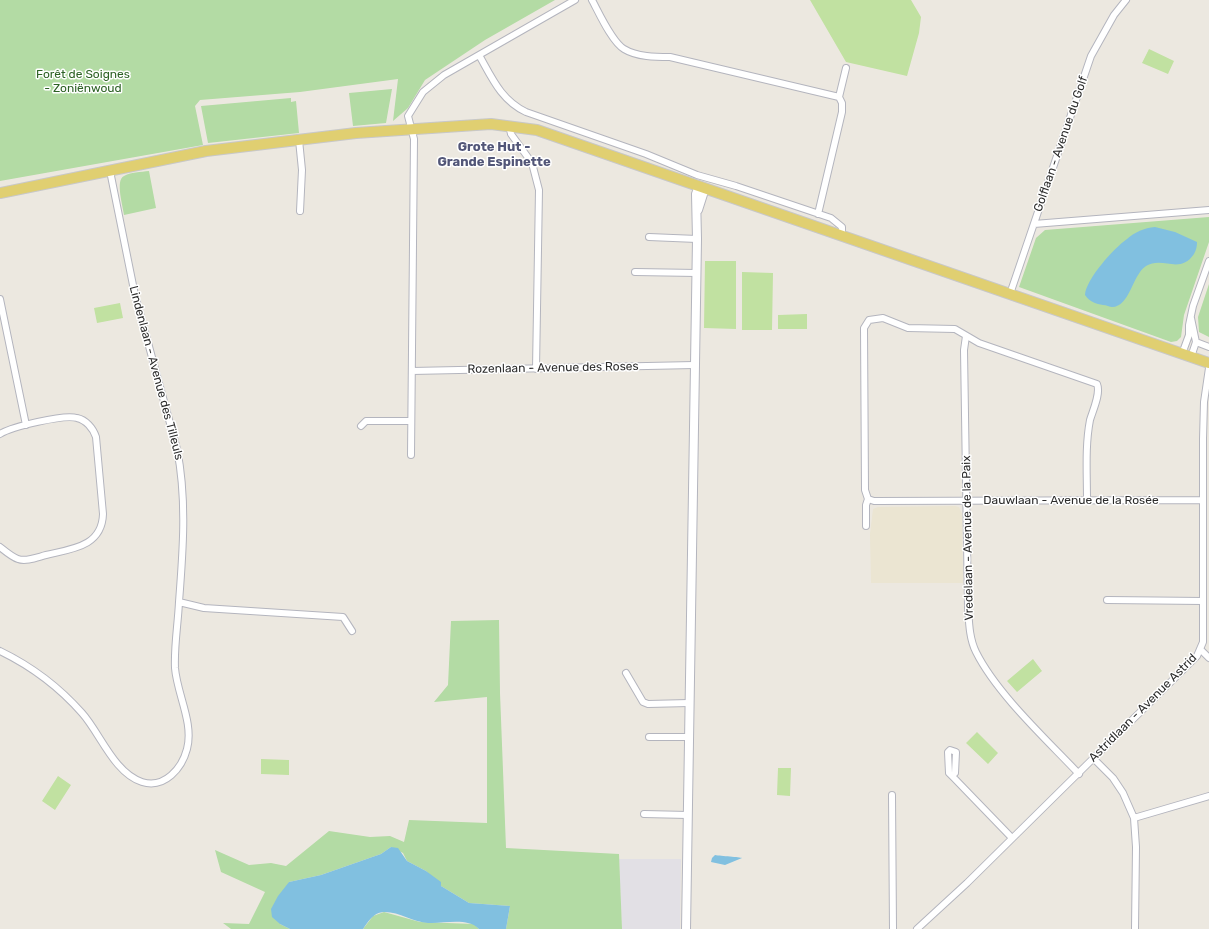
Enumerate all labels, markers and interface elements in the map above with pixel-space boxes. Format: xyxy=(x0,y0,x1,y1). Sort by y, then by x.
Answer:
park label: Forêt de Soignes - Zoniënwoud xyxy=(36,68,130,96)
street label: Golflaan - Avenue du Golf xyxy=(1031,74,1091,214)
district label: Grote Hut - Grande Espinette xyxy=(437,139,551,170)
street label: Lindenlaan - Avenue des Tilleuls xyxy=(126,284,186,462)
street label: Rozenlaan - Avenue des Roses xyxy=(467,359,639,377)
street label: Vredelaan - Avenue de la Paix xyxy=(959,455,977,621)
street label: Dauwlaan - Avenue de la Rosée xyxy=(983,494,1159,508)
street label: Astridlaan - Avenue Astrid xyxy=(1086,651,1200,765)

